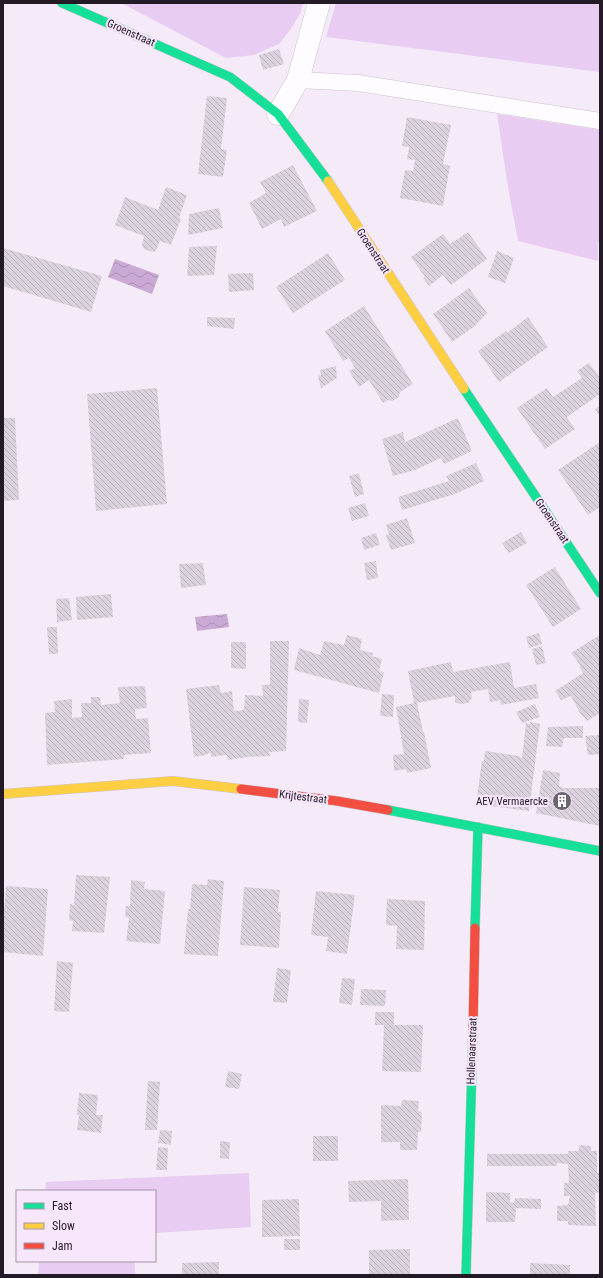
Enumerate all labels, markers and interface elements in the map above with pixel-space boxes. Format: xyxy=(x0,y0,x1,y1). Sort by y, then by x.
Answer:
street label: Groenstraat xyxy=(105,17,157,49)
street label: Groenstraat xyxy=(354,226,392,276)
street label: Groenstraat xyxy=(532,496,572,546)
street label: Krijtestraat xyxy=(278,788,328,806)
building icon: AEV Vermaercke xyxy=(551,790,573,812)
place label: AEV Vermaercke xyxy=(476,795,548,808)
street label: Hollenaarstraat xyxy=(464,1017,480,1085)
legend xyxy=(16,1190,156,1262)
text: Fast xyxy=(52,1199,73,1213)
text: Slow xyxy=(52,1219,75,1233)
text: Jam xyxy=(52,1239,73,1253)

